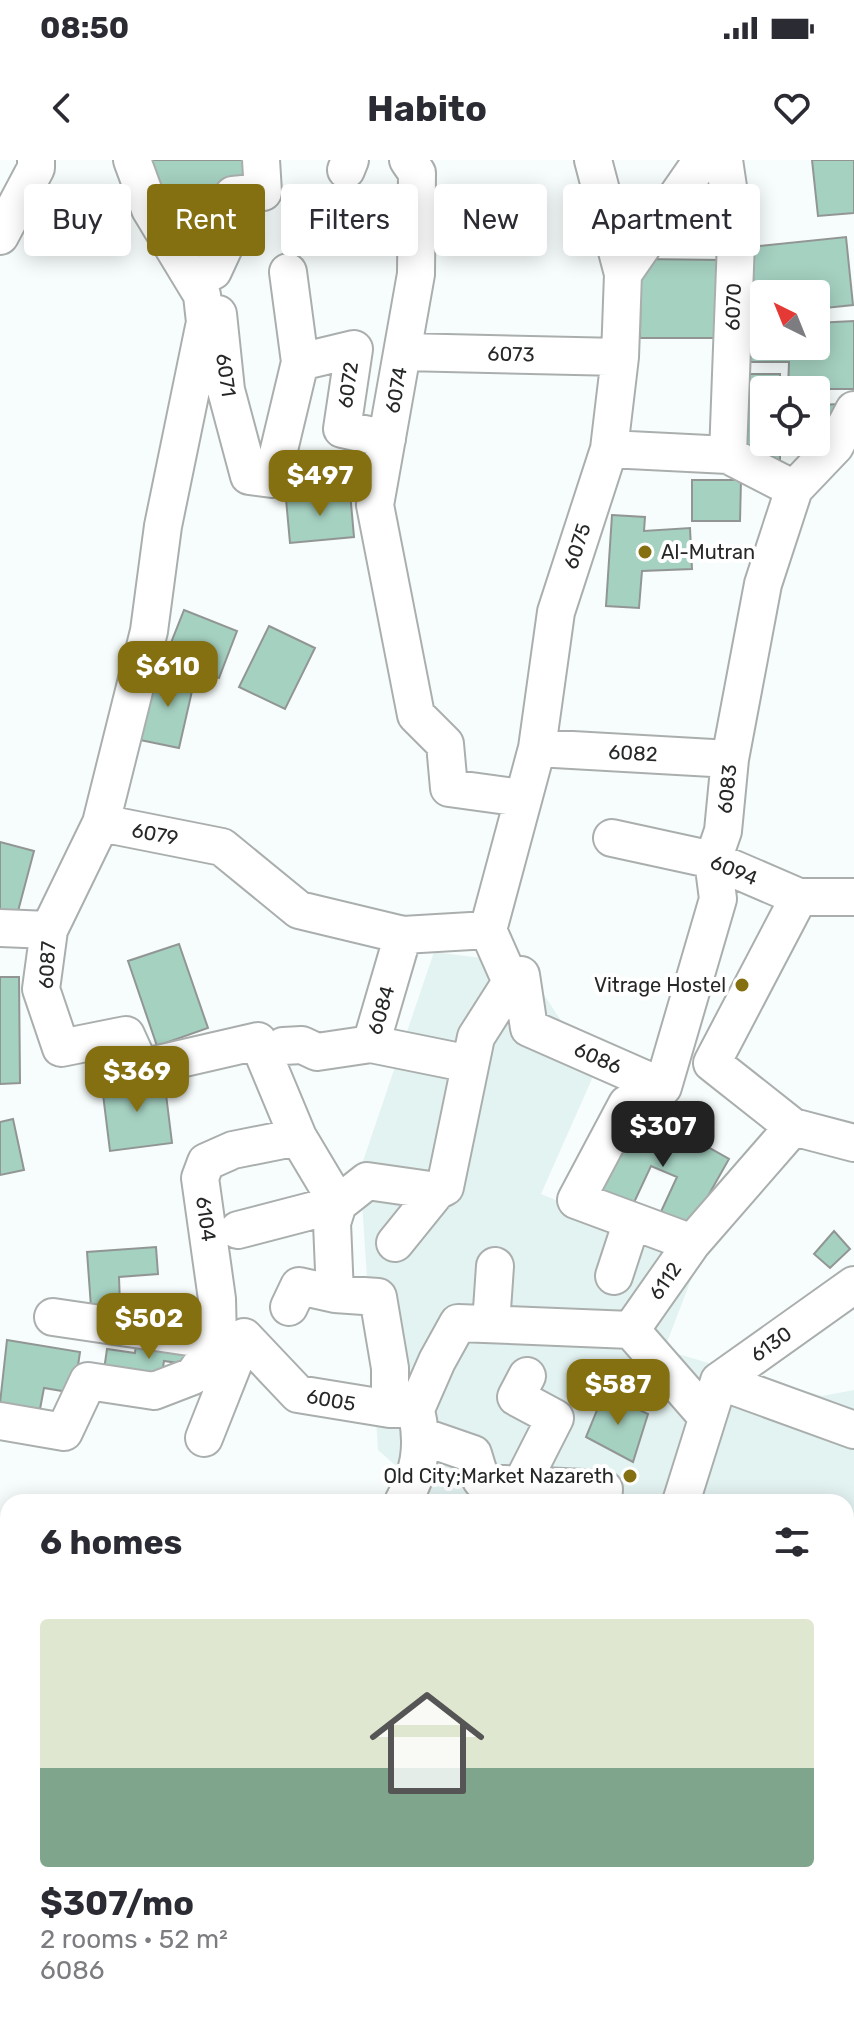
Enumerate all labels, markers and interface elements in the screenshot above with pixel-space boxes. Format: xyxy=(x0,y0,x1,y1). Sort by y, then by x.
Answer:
text: 08:50 xyxy=(40,10,129,46)
icon: back xyxy=(40,86,84,130)
icon: heart xyxy=(770,86,814,130)
text: Habito xyxy=(367,87,487,130)
chip: Buy xyxy=(24,184,131,256)
chip: Rent xyxy=(147,184,265,256)
chip: Filters xyxy=(281,184,418,256)
chip: New xyxy=(434,184,547,256)
chip: Apartment xyxy=(563,184,760,256)
north arrow xyxy=(750,280,830,360)
map controls xyxy=(750,280,830,456)
street label: 6070 xyxy=(720,283,746,331)
street label: 6073 xyxy=(487,342,535,366)
street label: 6071 xyxy=(211,352,241,398)
street label: 6072 xyxy=(333,360,363,410)
street label: 6074 xyxy=(380,365,412,415)
button: locate xyxy=(750,376,830,456)
pin: $497 xyxy=(273,450,367,518)
text: $497 xyxy=(287,460,353,491)
street label: 6075 xyxy=(558,520,596,572)
place label: Al-Mutran xyxy=(661,540,755,564)
marker: Al-Mutran xyxy=(636,543,654,561)
pin: $610 xyxy=(121,641,215,709)
text: $610 xyxy=(136,651,200,682)
street label: 6082 xyxy=(608,740,658,766)
street label: 6083 xyxy=(712,763,742,815)
street label: 6079 xyxy=(130,818,180,850)
street label: 6094 xyxy=(707,850,761,890)
street label: 6087 xyxy=(34,941,60,989)
place label: Vitrage Hostel xyxy=(594,973,726,997)
marker: Vitrage Hostel xyxy=(733,976,751,994)
street label: 6084 xyxy=(363,983,399,1037)
street label: 6086 xyxy=(570,1037,626,1079)
pin: $369 xyxy=(90,1046,184,1114)
text: $369 xyxy=(103,1056,171,1087)
pin: $307 xyxy=(616,1101,710,1169)
text: $307 xyxy=(629,1111,697,1142)
street label: 6104 xyxy=(191,1195,221,1243)
street label: 6112 xyxy=(644,1258,686,1304)
pin: $502 xyxy=(102,1293,196,1361)
text: $502 xyxy=(115,1303,183,1334)
street label: 6130 xyxy=(746,1321,796,1367)
pin: $587 xyxy=(571,1359,665,1427)
text: $587 xyxy=(585,1369,651,1400)
street label: 6005 xyxy=(305,1384,357,1416)
place label: Old City;Market Nazareth xyxy=(383,1464,614,1488)
marker: Old City;Market Nazareth xyxy=(621,1467,639,1485)
icon: filters xyxy=(770,1520,814,1564)
text: 6 homes xyxy=(40,1522,182,1563)
icon: home xyxy=(355,1671,499,1815)
text: $307/mo xyxy=(40,1883,194,1924)
text: 2 rooms · 52 m² xyxy=(40,1924,228,1955)
text: 6086 xyxy=(40,1955,104,1986)

